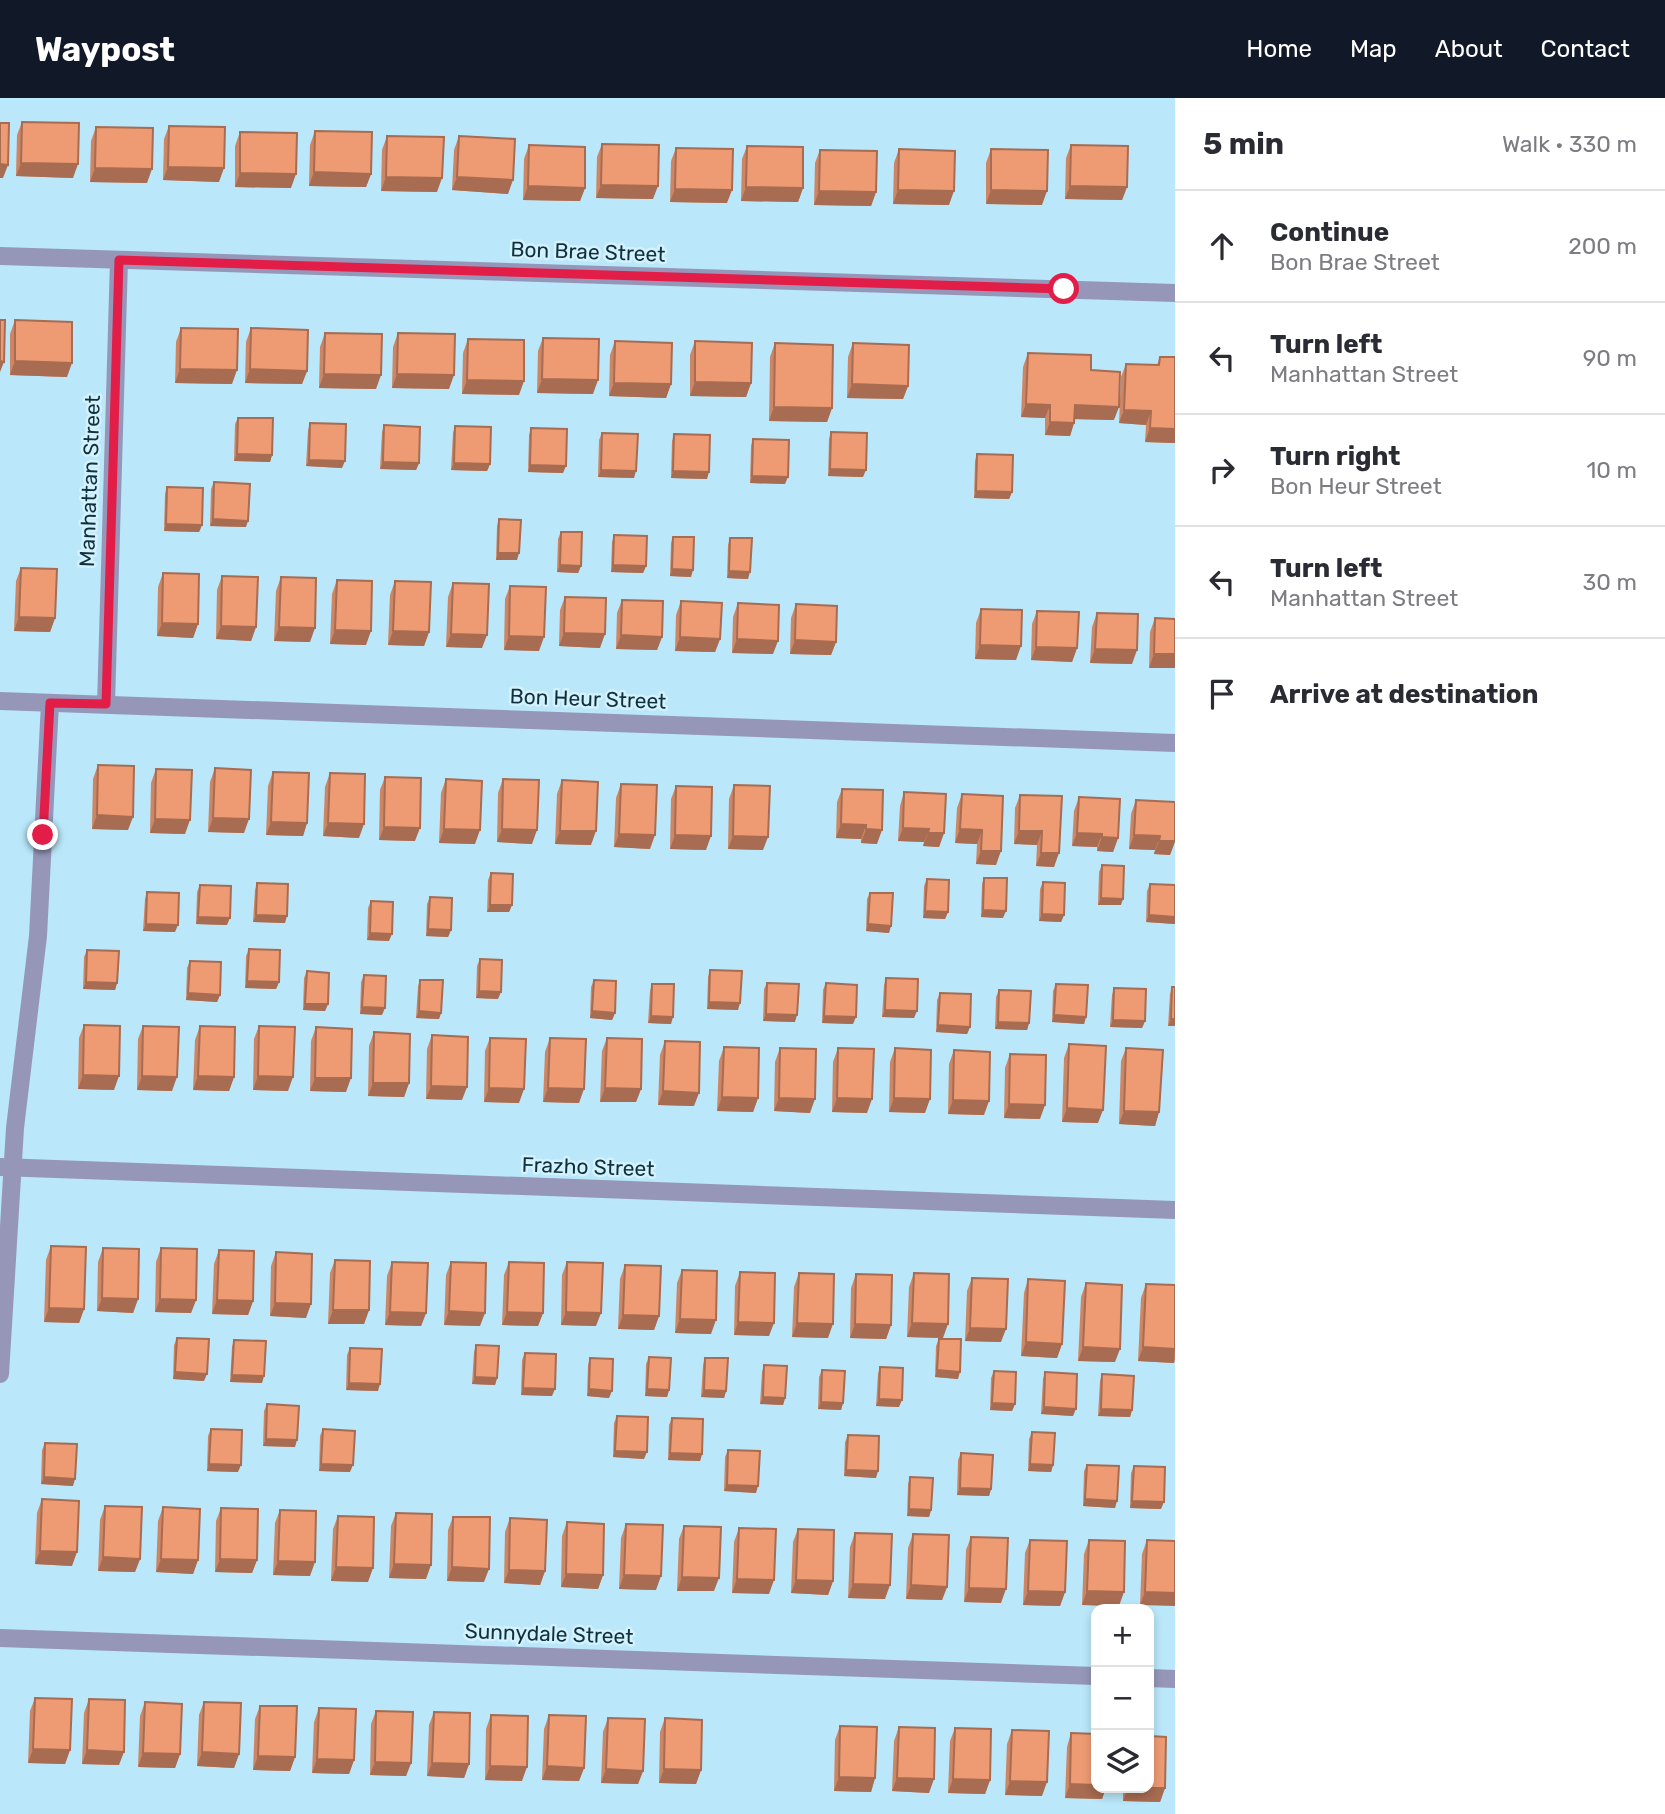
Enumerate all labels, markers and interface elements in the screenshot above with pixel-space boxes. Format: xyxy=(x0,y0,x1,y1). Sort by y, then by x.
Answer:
text: Waypost xyxy=(35,30,175,69)
text: Home xyxy=(1246,35,1312,63)
text: Map xyxy=(1350,35,1397,63)
text: About xyxy=(1435,35,1503,63)
text: Contact xyxy=(1541,35,1630,63)
text: 5 min xyxy=(1203,126,1284,162)
text: Walk · 330 m xyxy=(1502,130,1637,158)
text: Continue xyxy=(1270,217,1389,248)
icon: ahead xyxy=(1203,227,1241,265)
text: 200 m xyxy=(1568,232,1637,260)
street label: Bon Brae Street xyxy=(510,236,666,267)
text: Bon Brae Street xyxy=(1270,248,1440,276)
route start xyxy=(1048,273,1079,304)
text: Turn left xyxy=(1270,329,1382,360)
icon: left xyxy=(1203,339,1241,377)
text: 90 m xyxy=(1583,344,1637,372)
text: Manhattan Street xyxy=(1270,360,1458,388)
street label: Manhattan Street xyxy=(74,395,105,567)
text: Turn right xyxy=(1270,441,1400,472)
icon: right xyxy=(1203,451,1241,489)
text: 10 m xyxy=(1586,456,1637,484)
text: Bon Heur Street xyxy=(1270,472,1442,500)
text: Turn left xyxy=(1270,553,1382,584)
icon: left xyxy=(1203,563,1241,601)
text: 30 m xyxy=(1582,568,1637,596)
text: Manhattan Street xyxy=(1270,584,1458,612)
icon: arrive xyxy=(1203,675,1241,713)
text: Arrive at destination xyxy=(1270,679,1538,710)
street label: Bon Heur Street xyxy=(509,683,667,714)
route end xyxy=(27,819,58,850)
street label: Frazho Street xyxy=(521,1152,655,1181)
map controls xyxy=(1091,1604,1154,1793)
button: + xyxy=(1091,1604,1154,1667)
street label: Sunnydale Street xyxy=(464,1618,634,1649)
button: − xyxy=(1091,1667,1154,1730)
button: layers xyxy=(1091,1730,1154,1793)

